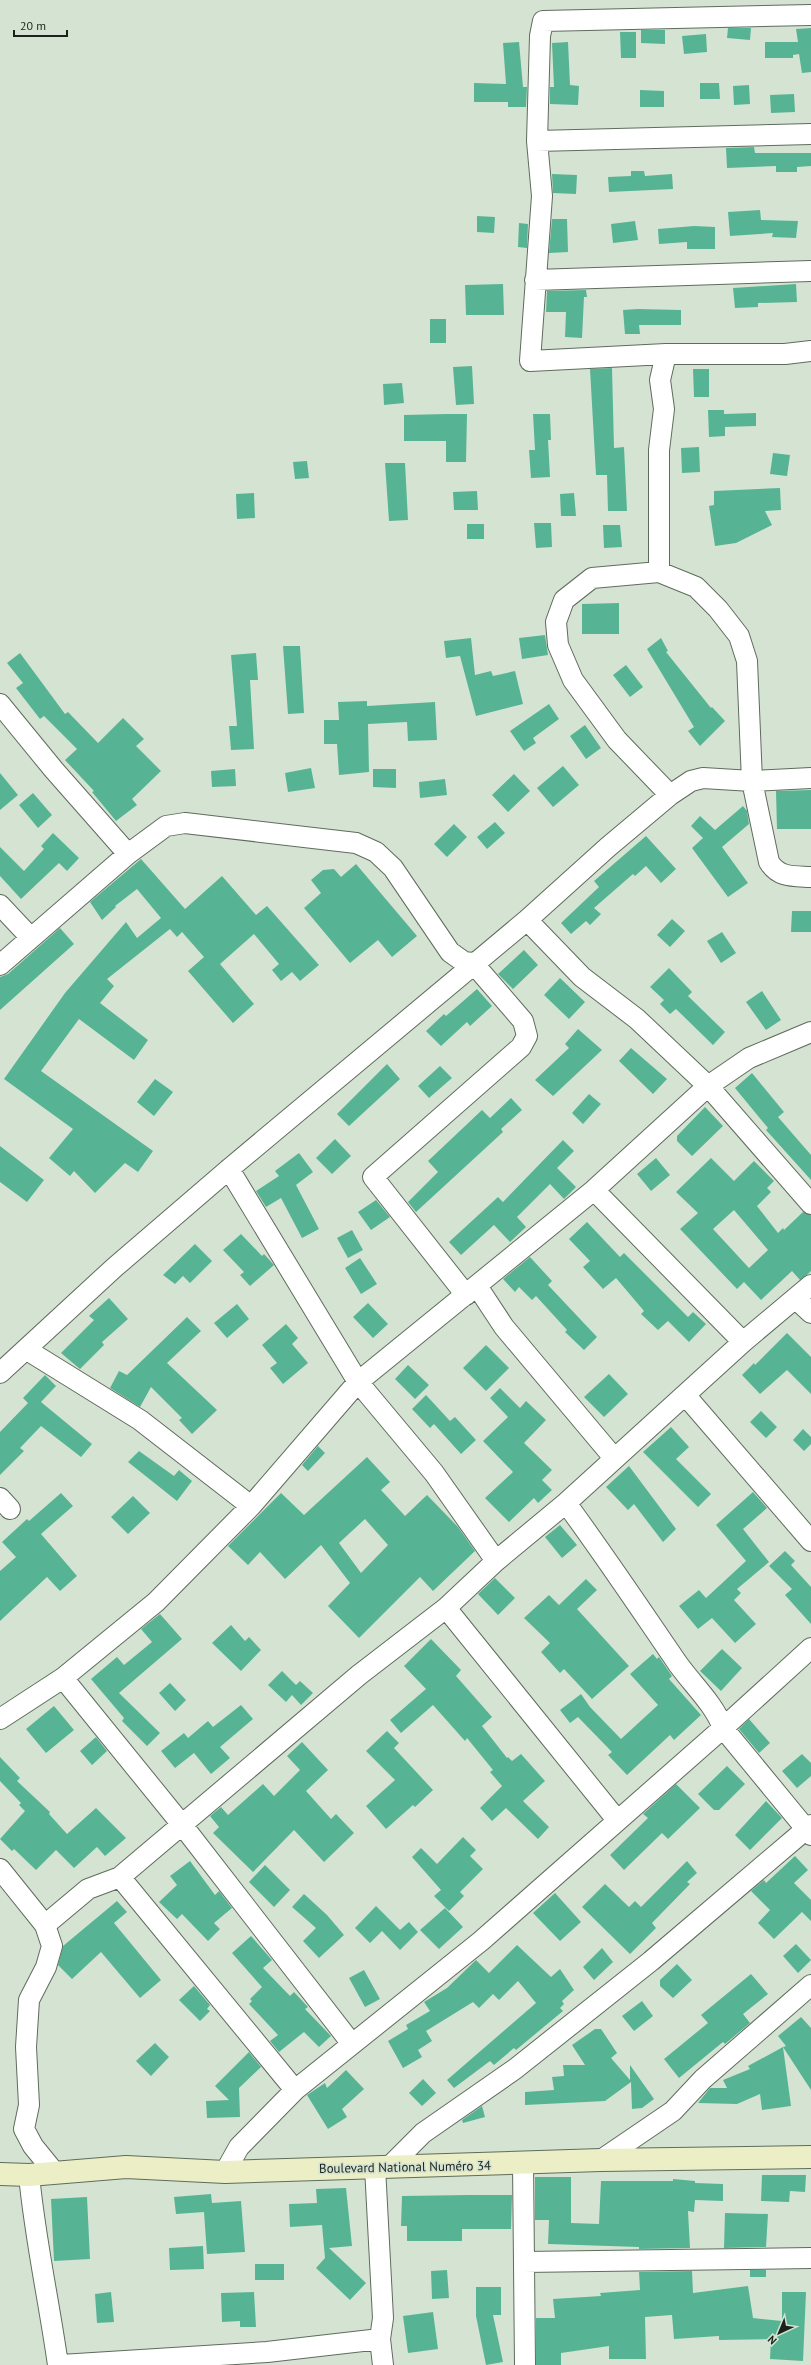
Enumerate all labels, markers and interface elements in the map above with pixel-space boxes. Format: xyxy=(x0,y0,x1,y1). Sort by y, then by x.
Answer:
scale bar xyxy=(14,12,67,38)
text: 20 m xyxy=(20,18,46,33)
street label: Boulevard National Numéro 34 xyxy=(319,2157,491,2177)
north arrow xyxy=(759,2313,799,2353)
text: N xyxy=(765,2333,780,2348)

